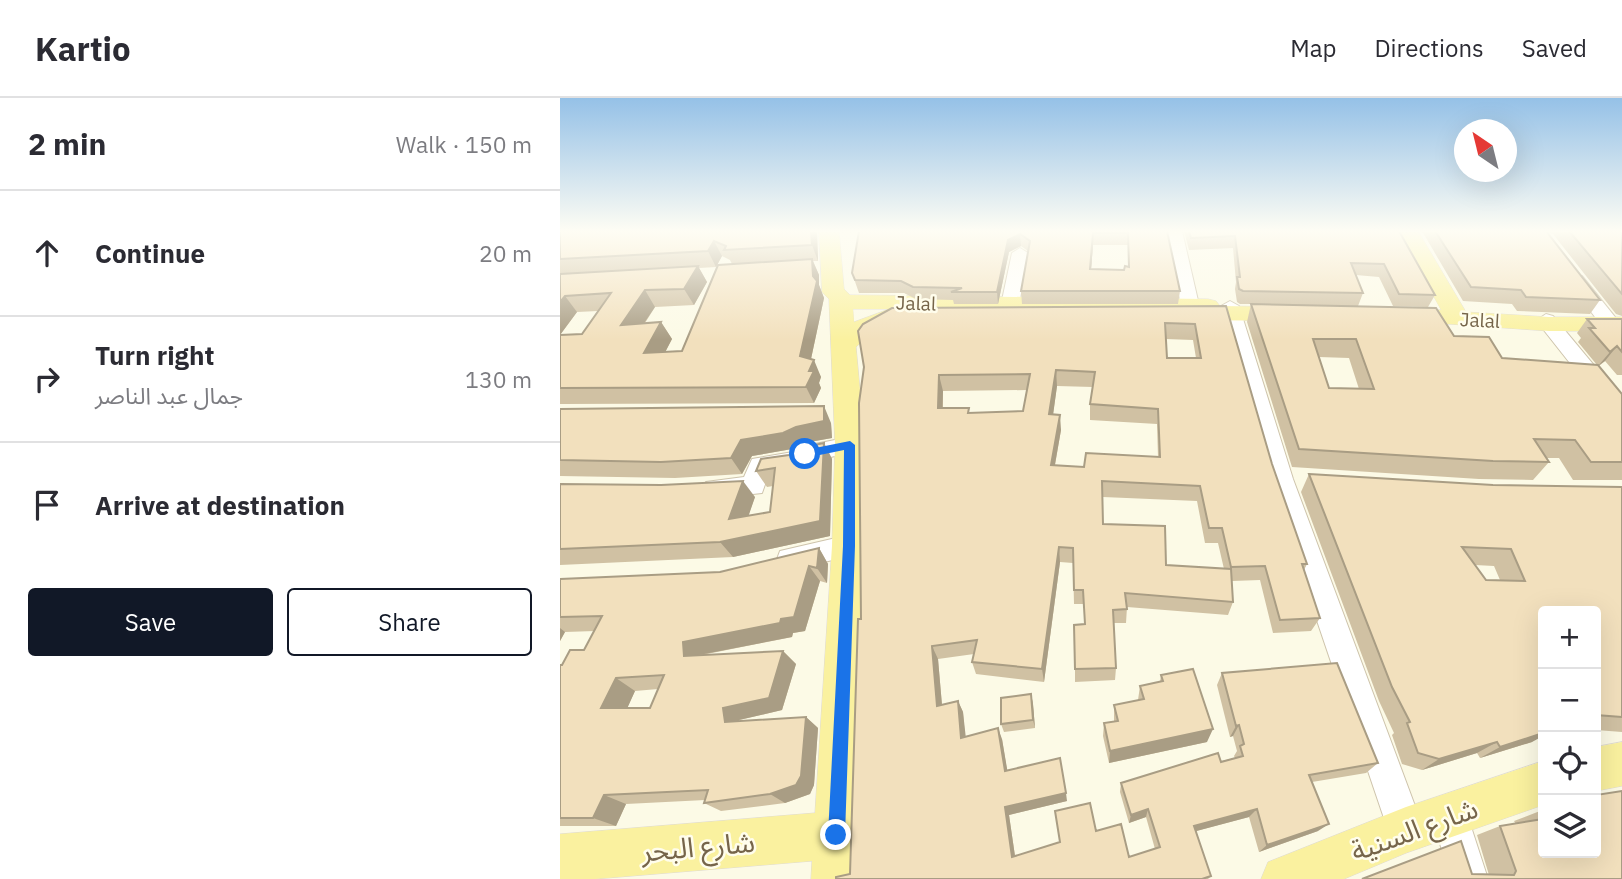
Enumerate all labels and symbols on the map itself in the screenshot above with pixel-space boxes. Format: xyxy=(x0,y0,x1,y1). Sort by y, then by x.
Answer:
north arrow xyxy=(1454,119,1517,182)
street label: Jalal xyxy=(895,290,937,316)
street label: Jalal xyxy=(1459,307,1501,333)
route start xyxy=(789,438,820,469)
street label: شارع السنية xyxy=(1345,789,1484,872)
route end xyxy=(820,819,851,850)
street label: شارع البحر xyxy=(639,823,756,872)

